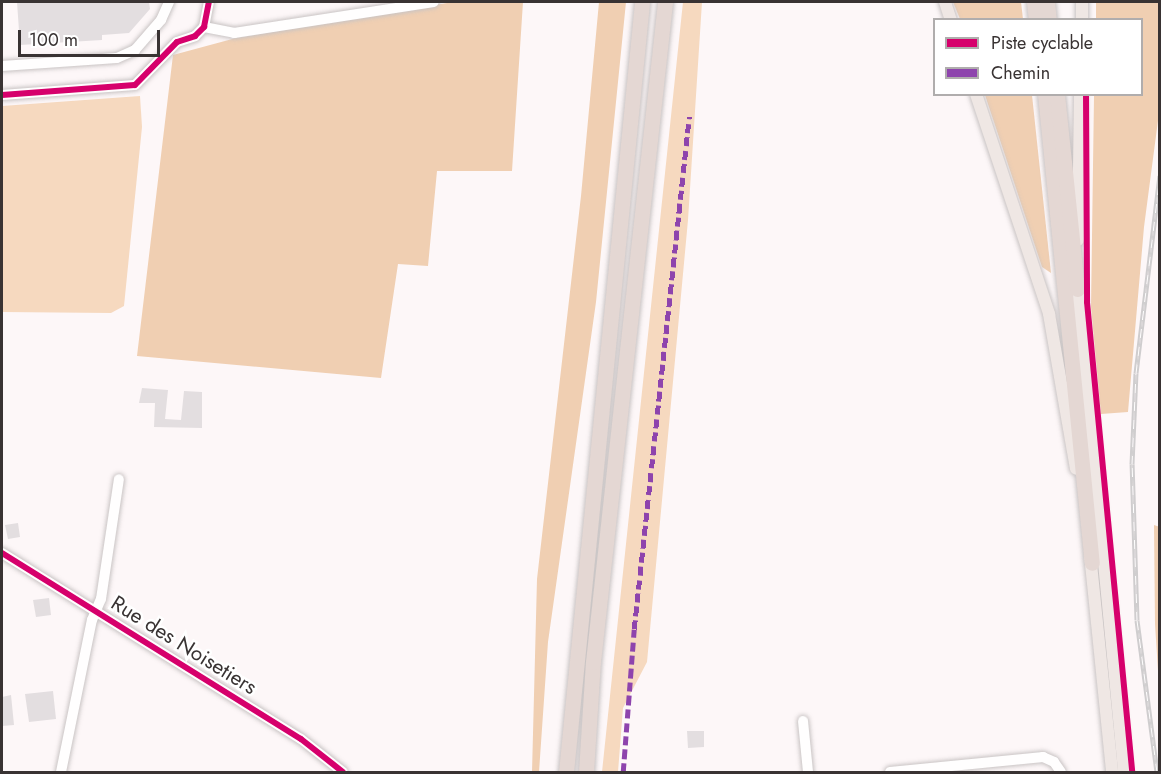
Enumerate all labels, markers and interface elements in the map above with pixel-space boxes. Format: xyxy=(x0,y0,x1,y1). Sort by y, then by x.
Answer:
scale bar xyxy=(21,18,164,56)
legend xyxy=(933,18,1143,96)
text: 100 m xyxy=(29,27,78,53)
text: Piste cyclable xyxy=(991,30,1093,56)
text: Chemin xyxy=(991,60,1050,86)
street label: Rue des Noisetiers xyxy=(107,590,261,700)

